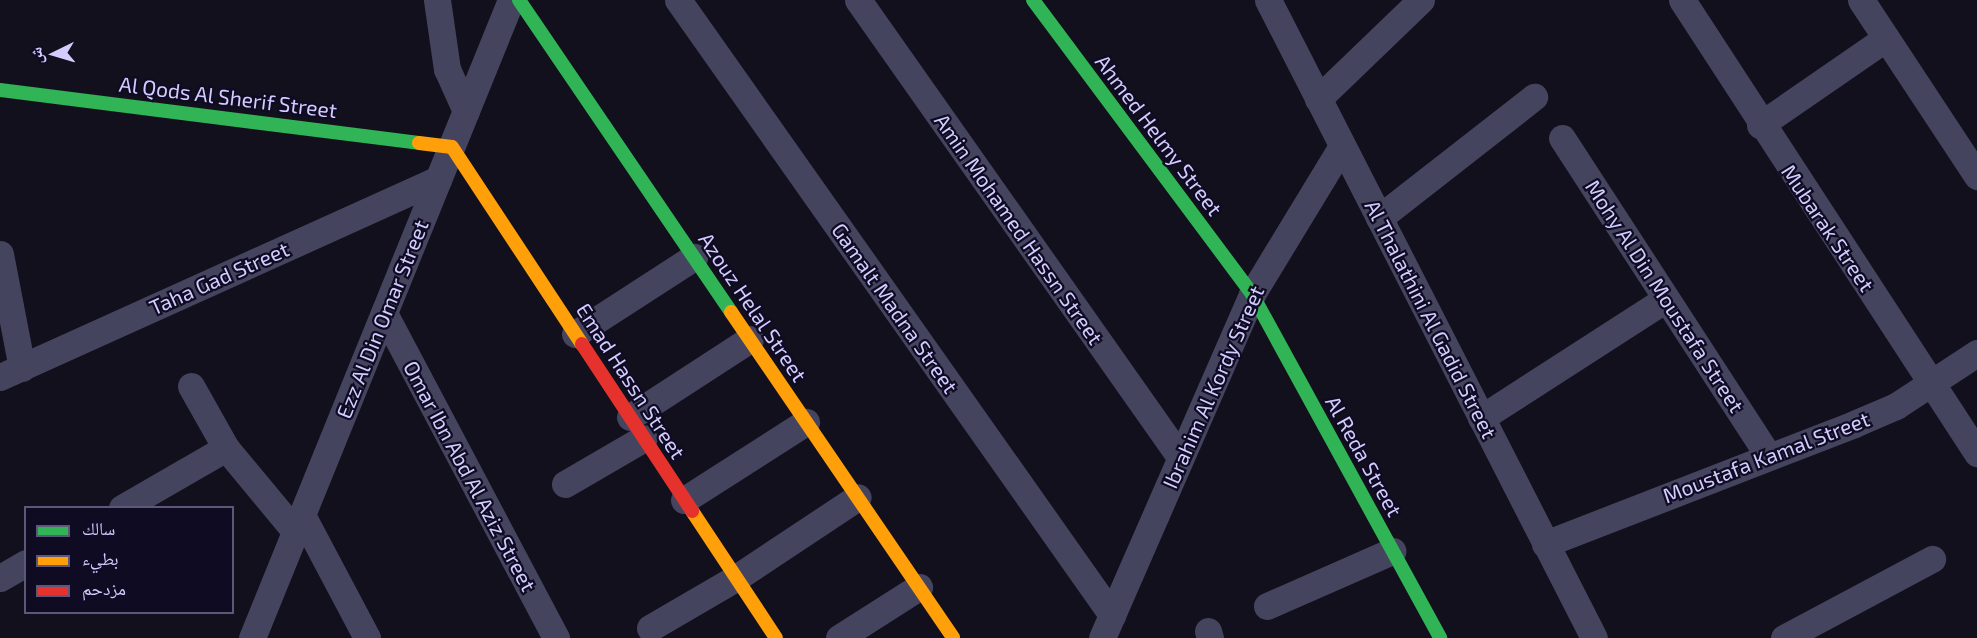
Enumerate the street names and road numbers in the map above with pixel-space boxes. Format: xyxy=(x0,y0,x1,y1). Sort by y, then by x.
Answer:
street label: Ahmed Helmy Street xyxy=(1090,49,1228,221)
street label: Al Qods Al Sherif Street xyxy=(117,71,339,123)
street label: Amin Mohamed Hassn Street xyxy=(929,109,1109,349)
street label: Mubarak Street xyxy=(1776,160,1880,296)
street label: Mohy Al Din Moustafa Street xyxy=(1580,174,1750,418)
street label: Al Thalathini Al Gadid Street xyxy=(1359,195,1503,443)
street label: Ezz Al Din Omar Street xyxy=(330,215,434,423)
street label: Gamalt Madna Street xyxy=(827,218,963,398)
street label: Azouz Helal Street xyxy=(694,227,812,387)
street label: Taha Gad Street xyxy=(145,236,293,320)
street label: Ibrahim Al Kordy Street xyxy=(1157,281,1269,493)
street label: Emad Hassn Street xyxy=(571,298,691,464)
street label: Omar Ibn Abd Al Aziz Street xyxy=(398,355,542,597)
street label: Al Reda Street xyxy=(1320,391,1408,521)
street label: Moustafa Kamal Street xyxy=(1659,406,1873,508)

